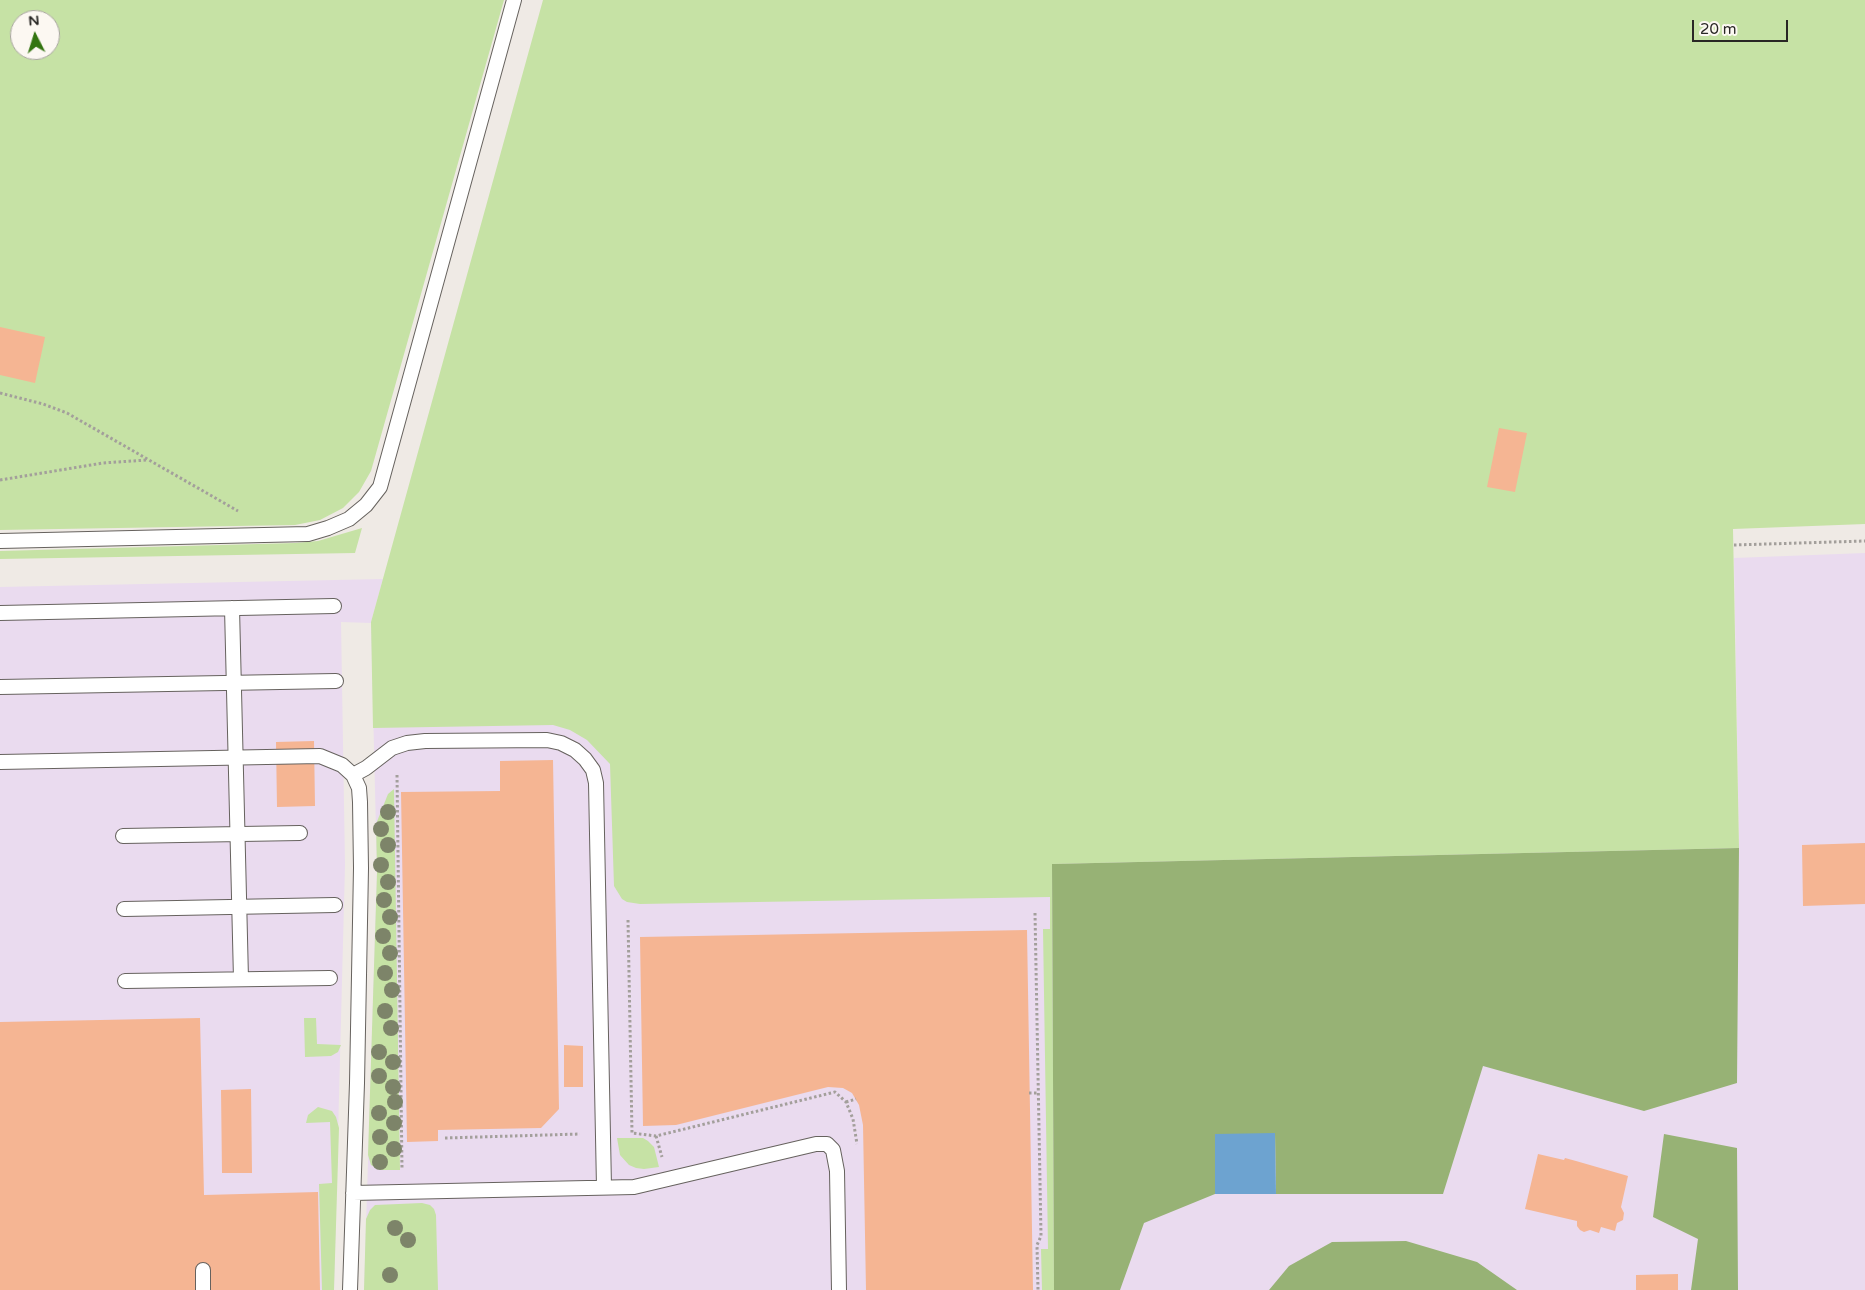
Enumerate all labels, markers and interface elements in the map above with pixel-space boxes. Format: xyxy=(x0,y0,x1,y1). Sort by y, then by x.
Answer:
north arrow xyxy=(10,10,60,60)
scale bar xyxy=(1695,10,1791,42)
text: N xyxy=(27,12,40,30)
text: 20 m xyxy=(1700,20,1737,38)

